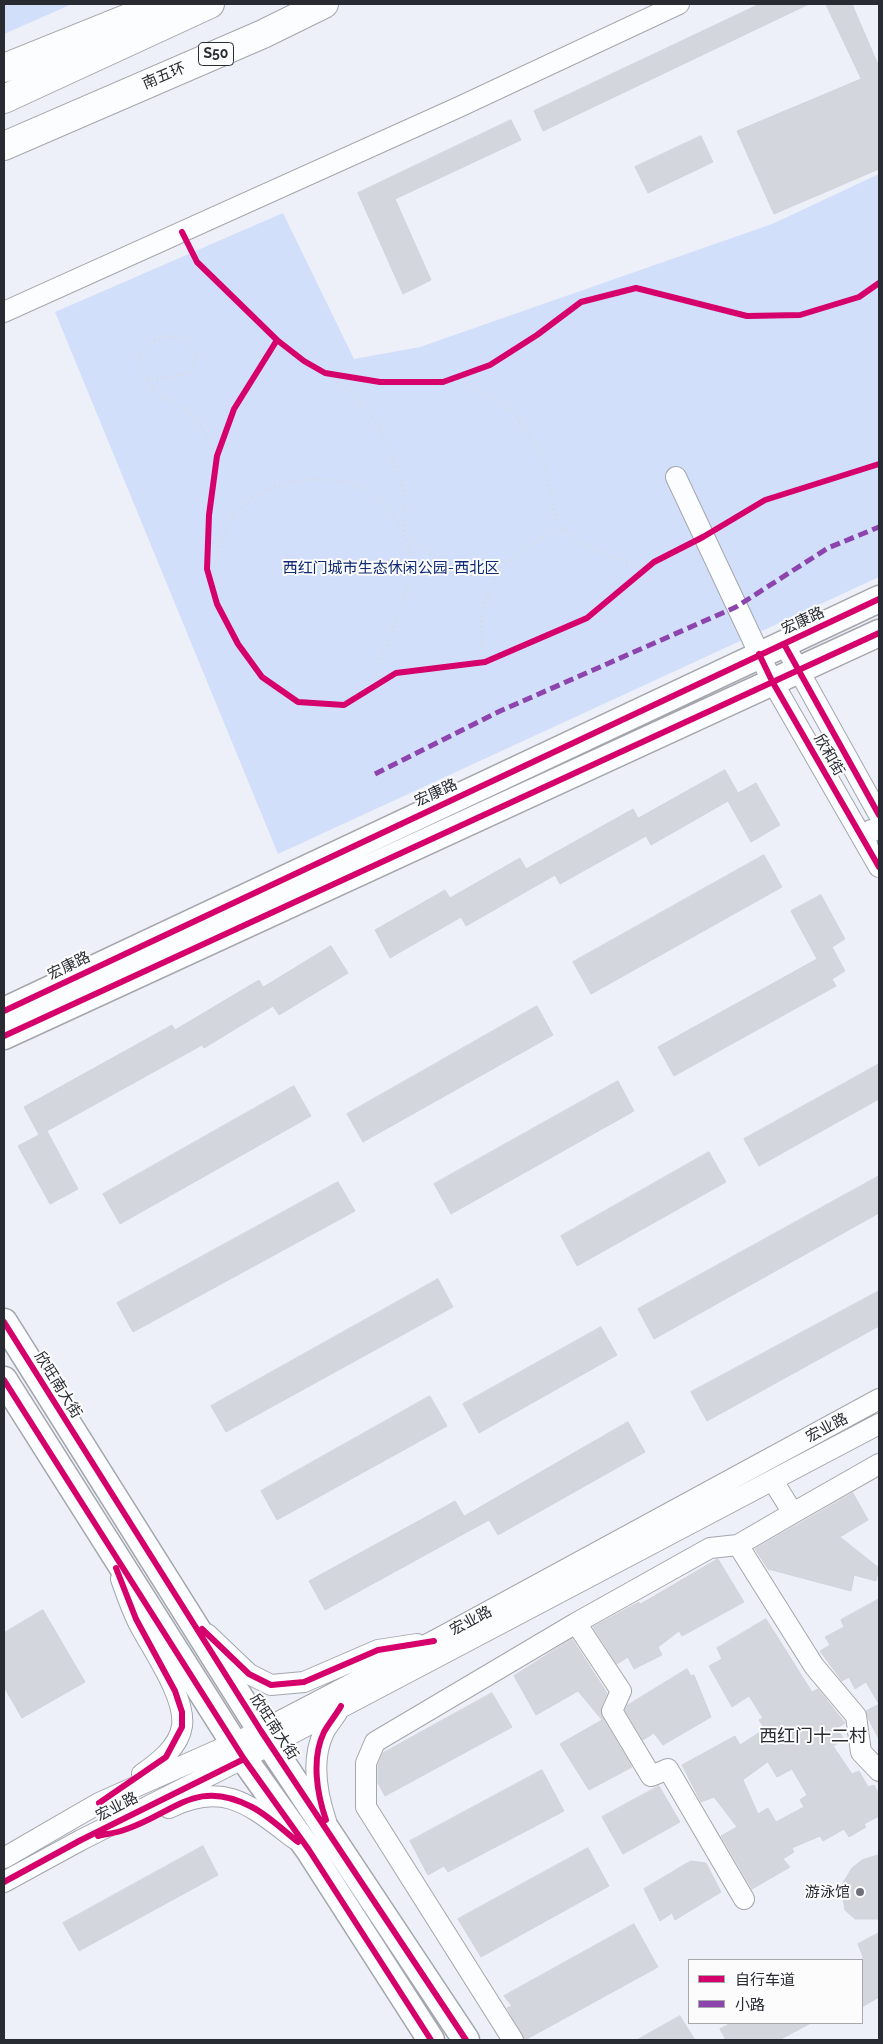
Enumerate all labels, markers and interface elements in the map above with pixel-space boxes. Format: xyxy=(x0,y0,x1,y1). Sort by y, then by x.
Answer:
road number: S50 xyxy=(198,42,234,66)
street label: 南五环 xyxy=(140,59,188,93)
park label: 西红门城市生态休闲公园-西北区 xyxy=(283,559,499,577)
street label: 宏康路 xyxy=(779,603,827,639)
street label: 欣和街 xyxy=(810,731,848,779)
street label: 宏康路 xyxy=(412,775,460,811)
street label: 宏康路 xyxy=(45,948,93,984)
street label: 欣旺南大街 xyxy=(30,1348,86,1422)
street label: 宏业路 xyxy=(803,1409,851,1447)
street label: 宏业路 xyxy=(447,1602,495,1640)
street label: 欣旺南大街 xyxy=(246,1691,302,1763)
district label: 西红门十二村 xyxy=(759,1726,867,1748)
street label: 宏业路 xyxy=(93,1789,141,1825)
place label: 游泳馆 xyxy=(805,1883,850,1901)
marker: 游泳馆 xyxy=(854,1886,866,1898)
legend xyxy=(688,1959,863,2024)
text: 自行车道 xyxy=(735,1971,795,1989)
text: 小路 xyxy=(735,1996,765,2014)

